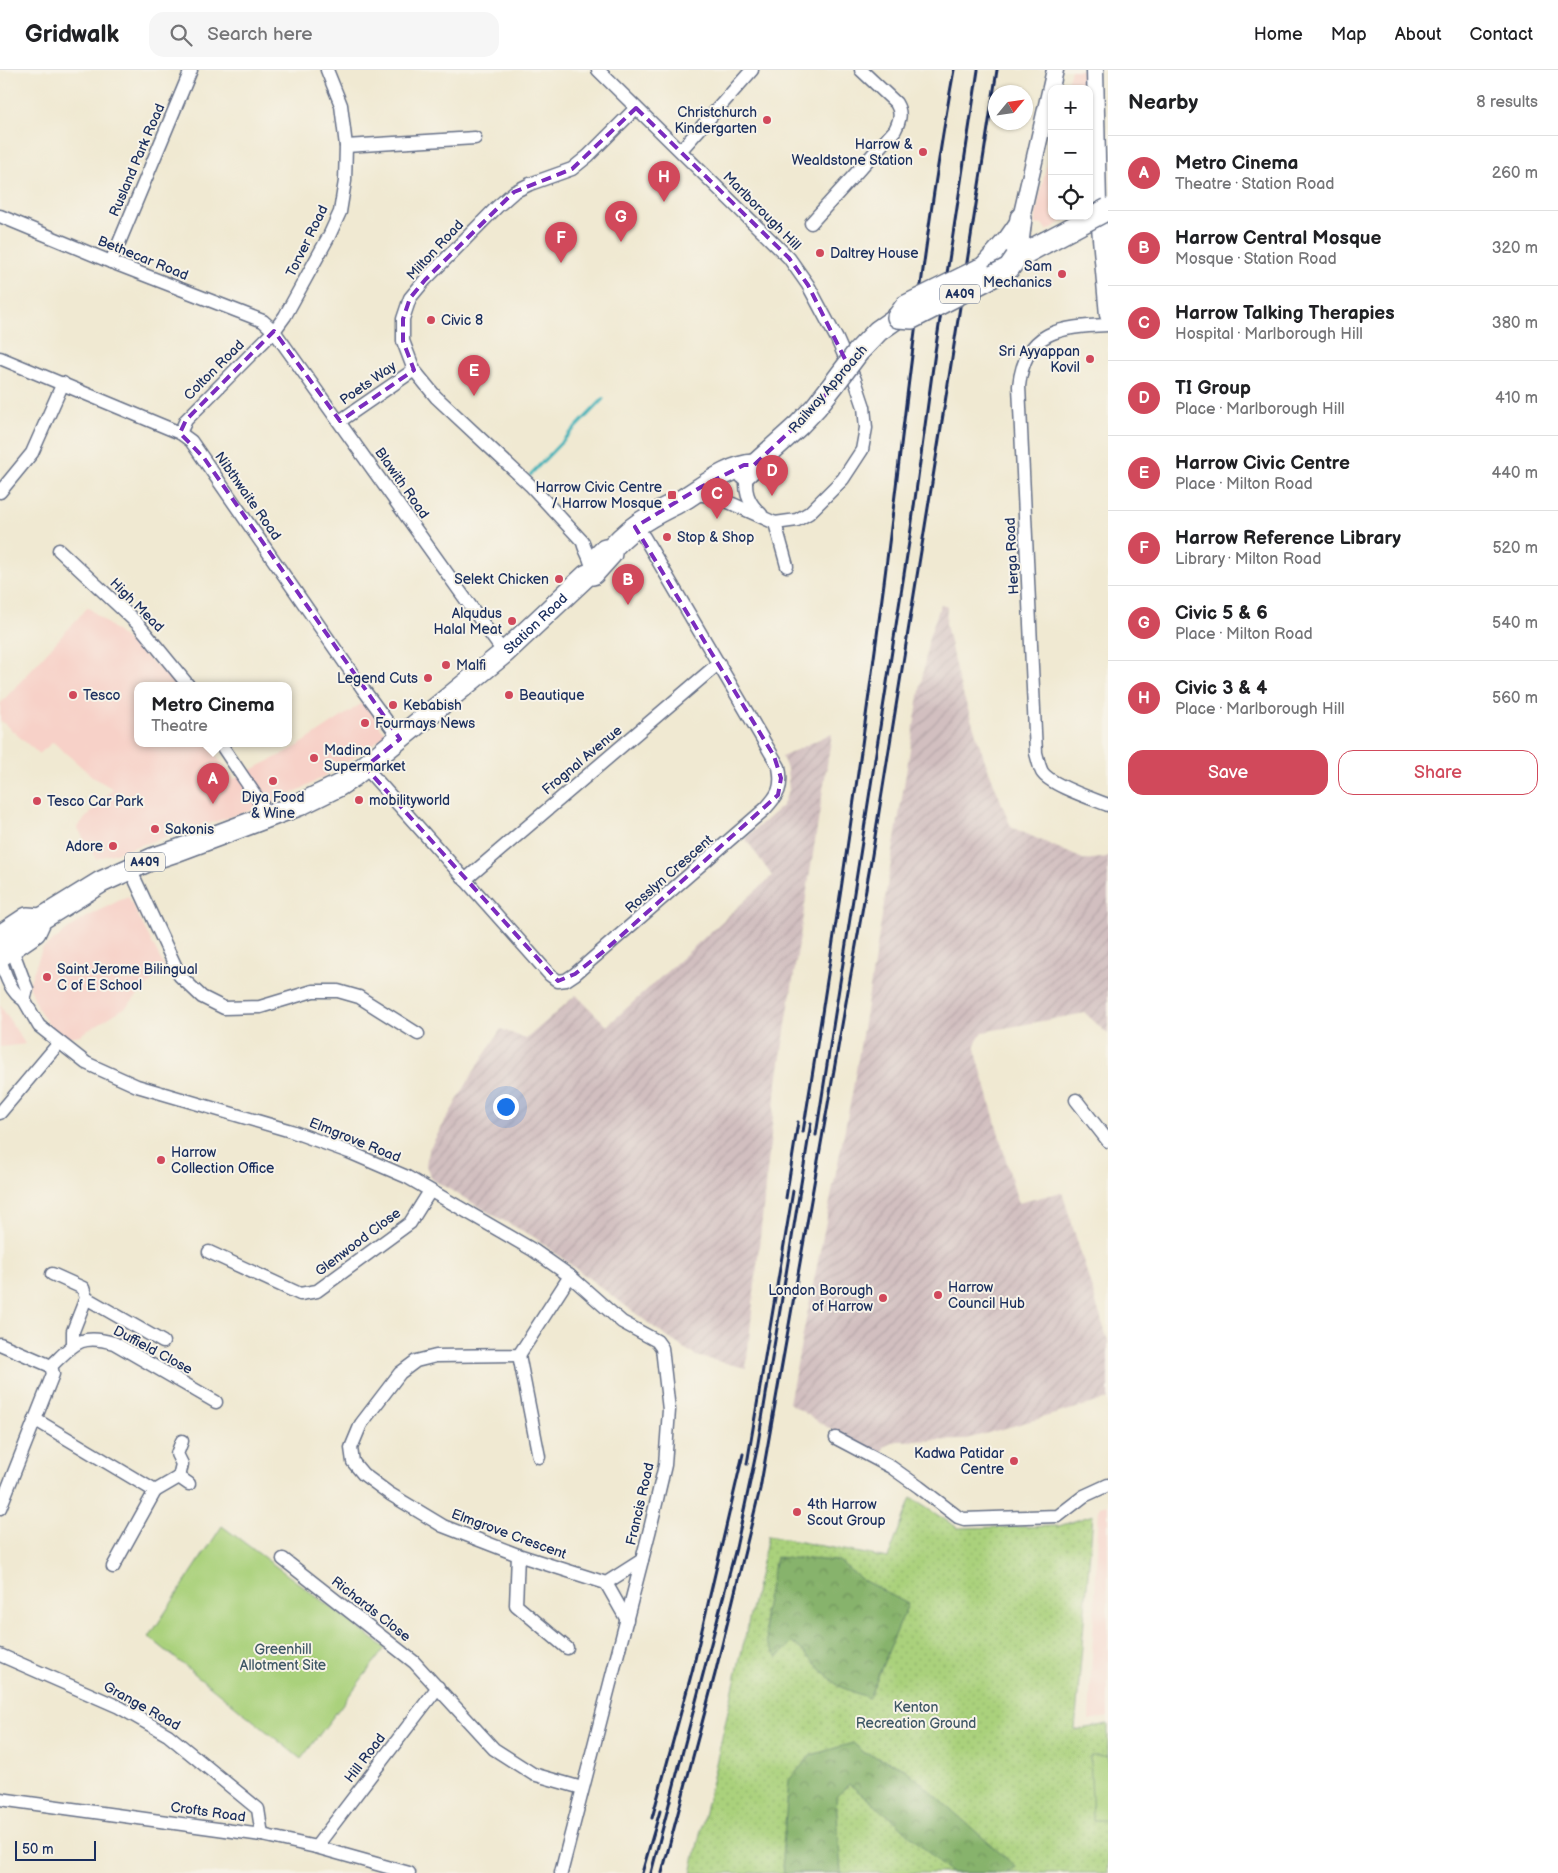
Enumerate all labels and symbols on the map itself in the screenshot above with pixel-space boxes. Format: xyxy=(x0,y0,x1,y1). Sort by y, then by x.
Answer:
north arrow xyxy=(988,85,1033,130)
street label: Rusland Park Road xyxy=(106,101,168,219)
place label: Christchurch Kindergarten xyxy=(674,104,757,137)
marker: Christchurch Kindergarten xyxy=(761,114,773,126)
place label: Harrow & Wealdstone Station xyxy=(792,136,913,169)
marker: Harrow & Wealdstone Station xyxy=(917,146,929,158)
pin: H xyxy=(648,161,680,202)
street label: Marlborough Hill xyxy=(719,168,805,254)
pin: G xyxy=(605,201,637,242)
street label: Torver Road xyxy=(282,202,332,280)
street label: Milton Road xyxy=(403,216,467,284)
pin: F xyxy=(545,222,577,263)
street label: Bethecar Road xyxy=(95,232,191,284)
place label: Daltrey House xyxy=(830,245,919,262)
marker: Daltrey House xyxy=(814,247,826,259)
place label: Sam Mechanics xyxy=(983,258,1052,291)
marker: Sam Mechanics xyxy=(1056,268,1068,280)
road number: A409 xyxy=(940,284,980,303)
place label: Civic 8 xyxy=(441,312,483,329)
marker: Civic 8 xyxy=(425,314,437,326)
street label: Colton Road xyxy=(180,336,248,404)
street label: Railway Approach xyxy=(785,341,871,437)
place label: Sri Ayyappan Kovil xyxy=(999,343,1080,376)
marker: Sri Ayyappan Kovil xyxy=(1084,353,1096,365)
pin: E xyxy=(458,355,490,396)
street label: Poets Way xyxy=(336,357,400,409)
street label: Blawith Road xyxy=(371,444,433,522)
street label: Nibthwaite Road xyxy=(211,449,285,543)
pin: D xyxy=(756,455,788,496)
pin: C xyxy=(701,478,733,519)
place label: Harrow Civic Centre / Harrow Mosque xyxy=(535,479,662,512)
marker: Harrow Civic Centre / Harrow Mosque xyxy=(666,489,678,501)
street label: Herga Road xyxy=(1001,517,1023,595)
place label: Stop & Shop xyxy=(677,529,754,546)
marker: Stop & Shop xyxy=(661,531,673,543)
pin: B xyxy=(612,564,644,605)
place label: Selekt Chicken xyxy=(454,571,549,588)
marker: Selekt Chicken xyxy=(553,573,565,585)
street label: High Mead xyxy=(106,574,168,636)
street label: Station Road xyxy=(500,589,571,658)
place label: Alqudus Halal Meat xyxy=(433,605,503,638)
marker: Alqudus Halal Meat xyxy=(506,615,518,627)
place label: Malfi xyxy=(456,657,486,674)
marker: Malfi xyxy=(440,659,452,671)
place label: Legend Cuts xyxy=(337,670,418,687)
marker: Legend Cuts xyxy=(422,672,434,684)
place label: Tesco xyxy=(83,687,121,704)
place label: Beautique xyxy=(519,687,584,704)
marker: Tesco xyxy=(67,689,79,701)
marker: Beautique xyxy=(503,689,515,701)
place label: Kebabish xyxy=(403,697,462,714)
marker: Kebabish xyxy=(387,699,399,711)
place label: Fourmays News xyxy=(375,715,475,732)
marker: Fourmays News xyxy=(359,717,371,729)
street label: Frognal Avenue xyxy=(539,722,625,798)
place label: Madina Supermarket xyxy=(324,742,406,775)
marker: Madina Supermarket xyxy=(308,752,320,764)
pin: A xyxy=(197,763,229,804)
marker: Diya Food & Wine xyxy=(267,775,279,787)
place label: Diya Food & Wine xyxy=(242,789,305,822)
place label: mobilityworld xyxy=(369,792,450,809)
place label: Tesco Car Park xyxy=(47,793,143,810)
marker: mobilityworld xyxy=(353,794,365,806)
marker: Tesco Car Park xyxy=(31,795,43,807)
place label: Sakonis xyxy=(165,821,214,838)
marker: Sakonis xyxy=(149,823,161,835)
street label: Rosslyn Crescent xyxy=(622,831,717,917)
place label: Adore xyxy=(66,838,103,855)
marker: Adore xyxy=(107,840,119,852)
road number: A409 xyxy=(125,852,165,872)
place label: Saint Jerome Bilingual C of E School xyxy=(57,961,198,994)
marker: Saint Jerome Bilingual C of E School xyxy=(41,971,53,983)
your location xyxy=(493,1094,519,1120)
street label: Elmgrove Road xyxy=(307,1114,403,1166)
place label: Harrow Collection Office xyxy=(171,1144,274,1177)
marker: Harrow Collection Office xyxy=(155,1154,167,1166)
street label: Glenwood Close xyxy=(312,1204,404,1280)
place label: Harrow Council Hub xyxy=(948,1279,1025,1312)
place label: London Borough of Harrow xyxy=(768,1282,874,1315)
marker: Harrow Council Hub xyxy=(932,1289,944,1301)
marker: London Borough of Harrow xyxy=(877,1292,889,1304)
street label: Duffield Close xyxy=(110,1322,196,1378)
place label: Kadwa Patidar Centre xyxy=(914,1445,1005,1478)
marker: Kadwa Patidar Centre xyxy=(1008,1455,1020,1467)
street label: Francis Road xyxy=(622,1461,658,1547)
place label: 4th Harrow Scout Group xyxy=(807,1496,886,1529)
street label: Elmgrove Crescent xyxy=(449,1505,570,1563)
marker: 4th Harrow Scout Group xyxy=(791,1506,803,1518)
street label: Richards Close xyxy=(328,1573,414,1645)
park label: Greenhill Allotment Site xyxy=(240,1641,326,1674)
street label: Grange Road xyxy=(101,1678,183,1734)
park label: Kenton Recreation Ground xyxy=(856,1699,976,1732)
street label: Hill Road xyxy=(341,1730,389,1786)
street label: Crofts Road xyxy=(169,1798,247,1826)
scale bar xyxy=(15,1838,96,1861)

